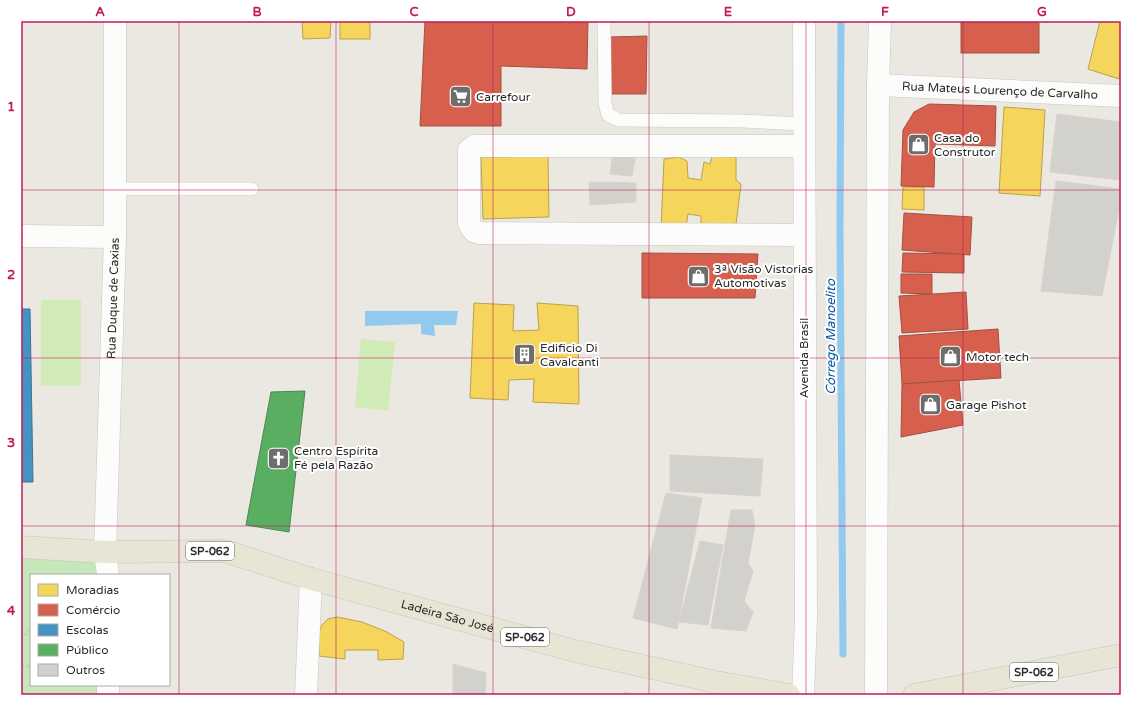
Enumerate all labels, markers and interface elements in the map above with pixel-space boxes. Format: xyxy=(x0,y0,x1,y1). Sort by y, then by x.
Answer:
text: A xyxy=(95,4,105,20)
text: B xyxy=(252,4,262,20)
text: C xyxy=(409,4,419,20)
text: D xyxy=(566,4,576,20)
text: E xyxy=(724,4,732,20)
text: F xyxy=(881,4,889,20)
text: G xyxy=(1037,4,1047,20)
street label: Rua Mateus Lourenço de Carvalho xyxy=(902,79,1098,102)
supermarket icon: Carrefour xyxy=(448,84,474,110)
place label: Carrefour xyxy=(476,90,531,104)
text: 1 xyxy=(7,99,15,115)
place label: Casa do Construtor xyxy=(934,131,996,159)
shop icon: Casa do Construtor xyxy=(906,132,932,158)
street label: Rua Duque de Caxias xyxy=(104,237,122,359)
place label: 3ª Visão Vistorias Automotivas xyxy=(714,262,814,290)
shop icon: 3ª Visão Vistorias Automotivas xyxy=(686,263,712,289)
text: 2 xyxy=(7,267,15,283)
water label: Córrego Manoelito xyxy=(823,278,839,395)
street label: Avenida Brasil xyxy=(797,318,811,398)
place label: Edificio Di Cavalcanti xyxy=(540,341,599,369)
building icon: Edificio Di Cavalcanti xyxy=(512,342,538,368)
shop icon: Motor tech xyxy=(937,344,963,370)
place label: Motor tech xyxy=(966,350,1029,364)
shop icon: Garage Pishot xyxy=(918,392,944,418)
place label: Garage Pishot xyxy=(946,398,1027,412)
text: 3 xyxy=(7,435,15,451)
place label: Centro Espírita Fé pela Razão xyxy=(294,444,378,472)
church icon: Centro Espírita Fé pela Razão xyxy=(265,445,291,471)
road number: SP-062 xyxy=(186,542,234,560)
legend xyxy=(30,574,170,686)
text: Moradias xyxy=(66,583,119,597)
street label: Ladeira São José xyxy=(399,597,496,636)
text: 4 xyxy=(7,603,16,619)
text: Comércio xyxy=(66,603,120,617)
text: Escolas xyxy=(66,623,109,637)
road number: SP-062 xyxy=(501,628,549,646)
text: Público xyxy=(66,643,108,657)
text: Outros xyxy=(66,663,105,677)
road number: SP-062 xyxy=(1010,663,1058,681)

